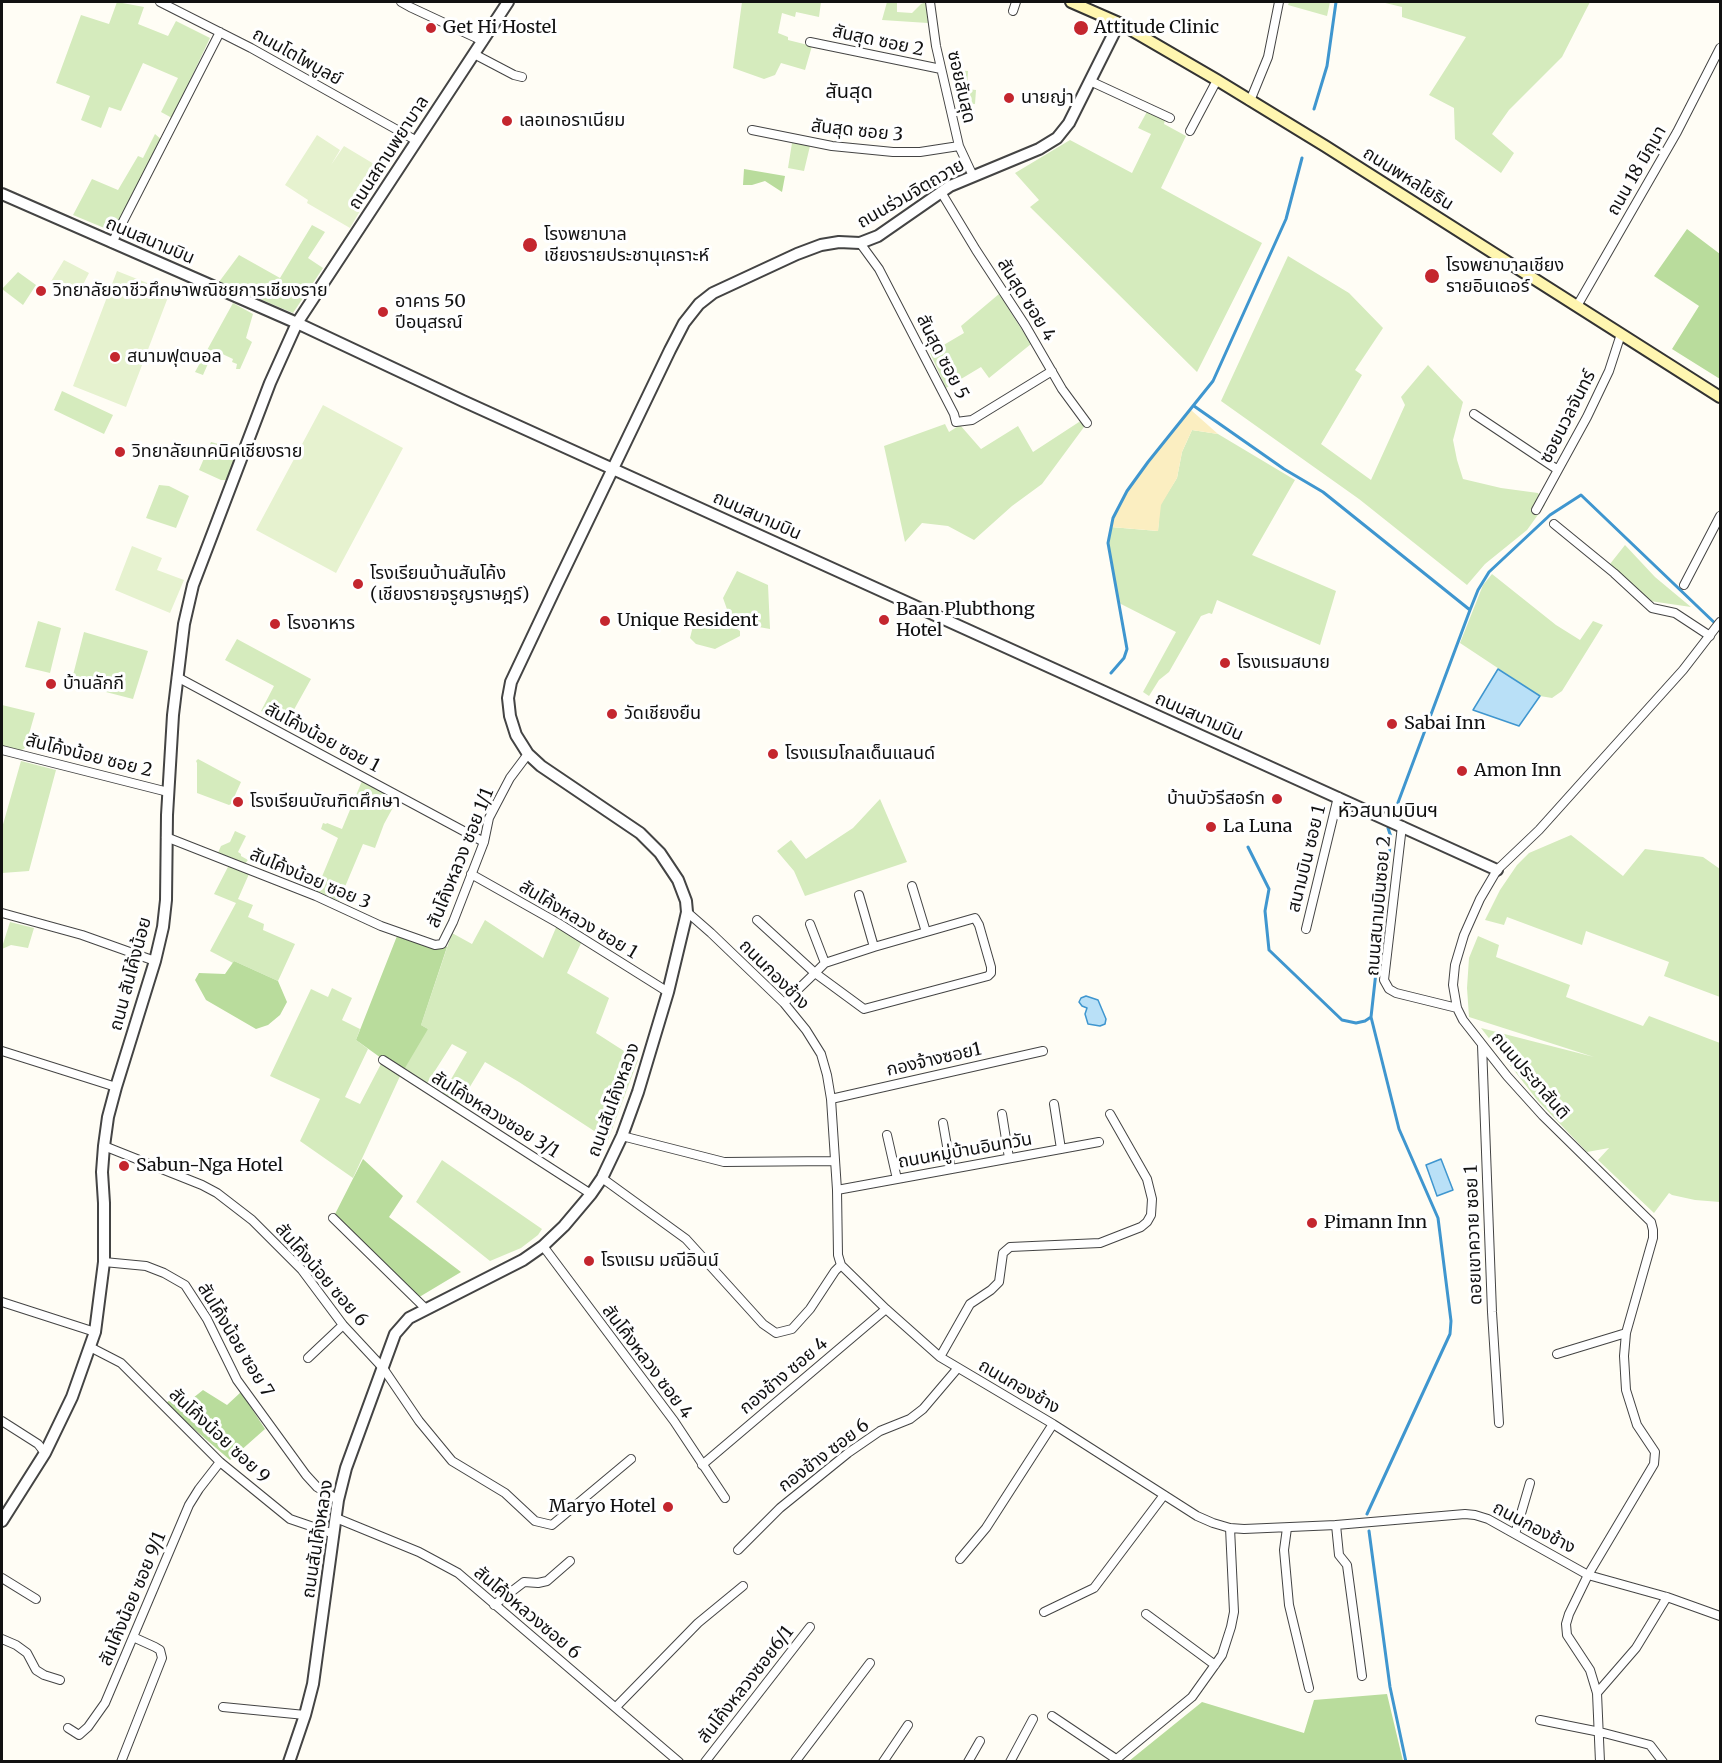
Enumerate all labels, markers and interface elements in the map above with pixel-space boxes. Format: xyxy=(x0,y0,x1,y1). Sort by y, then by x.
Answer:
place label: Get Hi Hostel xyxy=(443,17,557,39)
place label: Attitude Clinic xyxy=(1094,17,1219,39)
marker: Attitude Clinic xyxy=(1072,19,1090,37)
marker: Get Hi Hostel xyxy=(424,21,438,35)
street label: สันสุด ซอย 2 xyxy=(830,21,926,61)
street label: ถนนโตไพบูลย์ xyxy=(248,24,346,90)
street label: ซอยสันสุด xyxy=(942,49,980,125)
district label: สันสุด xyxy=(825,80,873,104)
place label: นายญ่า xyxy=(1021,87,1074,109)
marker: นายญ่า xyxy=(1002,91,1016,105)
street label: ถนนสถานพยาบาล xyxy=(344,92,434,214)
place label: เลอเทอราเนียม xyxy=(519,110,625,132)
marker: เลอเทอราเนียม xyxy=(500,114,514,128)
street label: สันสุด ซอย 3 xyxy=(810,115,904,147)
street label: ถนน 18 มิถุนา xyxy=(1603,122,1671,220)
street label: ถนนพหลโยธิน xyxy=(1359,143,1457,215)
street label: ถนนร่วมจิตถวาย xyxy=(854,155,968,233)
street label: ถนนสนามบิน xyxy=(102,213,198,269)
place label: โรงพยาบาล เชียงรายประชานุเคราะห์ xyxy=(544,224,709,266)
marker: โรงพยาบาล เชียงรายประชานุเคราะห์ xyxy=(521,236,539,254)
street label: สันสุด ซอย 4 xyxy=(992,255,1060,345)
place label: โรงพยาบาลเชียง รายอินเดอร์ xyxy=(1446,255,1564,298)
marker: โรงพยาบาลเชียง รายอินเดอร์ xyxy=(1423,267,1441,285)
place label: วิทยาลัยอาชีวศึกษาพณิชยการเชียงราย xyxy=(53,280,328,302)
marker: วิทยาลัยอาชีวศึกษาพณิชยการเชียงราย xyxy=(34,284,48,298)
place label: อาคาร 50 ปีอนุสรณ์ xyxy=(395,291,466,334)
marker: อาคาร 50 ปีอนุสรณ์ xyxy=(376,305,390,319)
street label: สันสุด ซอย 5 xyxy=(911,311,973,403)
place label: สนามฟุตบอล xyxy=(127,346,222,368)
marker: สนามฟุตบอล xyxy=(108,350,122,364)
street label: ซอยนวลจันทร์ xyxy=(1535,367,1601,467)
place label: วิทยาลัยเทคนิคเชียงราย xyxy=(132,441,302,463)
marker: วิทยาลัยเทคนิคเชียงราย xyxy=(113,445,127,459)
street label: ถนนสนามบิน xyxy=(709,487,805,545)
place label: โรงเรียนบ้านสันโค้ง (เชียงรายจรูญราษฎร์) xyxy=(370,563,530,606)
marker: โรงเรียนบ้านสันโค้ง (เชียงรายจรูญราษฎร์) xyxy=(351,577,365,591)
place label: Baan Plubthong Hotel xyxy=(896,599,1035,642)
place label: Unique Resident xyxy=(617,610,758,632)
place label: โรงอาหาร xyxy=(287,613,355,635)
marker: Baan Plubthong Hotel xyxy=(877,613,891,627)
marker: Unique Resident xyxy=(598,614,612,628)
marker: โรงอาหาร xyxy=(268,617,282,631)
place label: โรงแรมสบาย xyxy=(1237,652,1330,674)
marker: โรงแรมสบาย xyxy=(1218,656,1232,670)
place label: บ้านลักกี xyxy=(63,673,124,695)
marker: บ้านลักกี xyxy=(44,677,58,691)
street label: ถนนสนามบิน xyxy=(1151,688,1247,746)
street label: สันโค้งน้อย ซอย 1 xyxy=(261,699,383,777)
place label: วัดเชียงยืน xyxy=(624,703,701,725)
marker: วัดเชียงยืน xyxy=(605,707,619,721)
place label: Sabai Inn xyxy=(1404,713,1486,735)
marker: Sabai Inn xyxy=(1385,717,1399,731)
street label: สันโค้งน้อย ซอย 2 xyxy=(23,730,155,782)
place label: โรงแรมโกลเด็นแลนด์ xyxy=(785,743,935,765)
marker: โรงแรมโกลเด็นแลนด์ xyxy=(766,747,780,761)
place label: Amon Inn xyxy=(1474,760,1562,782)
marker: Amon Inn xyxy=(1455,764,1469,778)
street label: สันโค้งหลวง ซอย 1/1 xyxy=(423,785,499,931)
place label: บ้านบัวรีสอร์ท xyxy=(1167,788,1265,810)
place label: โรงเรียนบัณฑิตศึกษา xyxy=(250,791,400,813)
marker: บ้านบัวรีสอร์ท xyxy=(1270,792,1284,806)
marker: โรงเรียนบัณฑิตศึกษา xyxy=(231,795,245,809)
district label: หัวสนามบินฯ xyxy=(1338,799,1438,823)
street label: สนามบิน ซอย 1 xyxy=(1283,803,1331,915)
place label: La Luna xyxy=(1223,816,1292,838)
marker: La Luna xyxy=(1204,820,1218,834)
street label: ถนนสนามบินซอย 2 xyxy=(1362,835,1396,977)
street label: สันโค้งน้อย ซอย 3 xyxy=(246,844,374,914)
street label: สันโค้งหลวง ซอย 1 xyxy=(515,876,641,964)
street label: ถนน สันโค้งน้อย xyxy=(105,915,157,1033)
street label: ถนนกองช้าง xyxy=(734,935,814,1015)
street label: ถนนประชาสันติ xyxy=(1486,1028,1574,1124)
street label: กองจ้างซอย1 xyxy=(885,1039,983,1081)
street label: ถนนสันโค้งหลวง xyxy=(583,1040,645,1160)
street label: สันโค้งหลวงซอย 3/1 xyxy=(427,1067,563,1163)
street label: ถนนหมู่บ้านอินทวัน xyxy=(896,1129,1034,1173)
place label: Sabun-Nga Hotel xyxy=(136,1155,283,1177)
marker: Sabun-Nga Hotel xyxy=(117,1159,131,1173)
street label: ดอยเขาควาย ซอย 1 xyxy=(1461,1165,1487,1305)
place label: Pimann Inn xyxy=(1324,1212,1427,1234)
marker: Pimann Inn xyxy=(1305,1216,1319,1230)
street label: สันโค้งน้อย ซอย 6 xyxy=(270,1219,372,1331)
place label: โรงแรม มณีอินน์ xyxy=(601,1250,719,1272)
marker: โรงแรม มณีอินน์ xyxy=(582,1254,596,1268)
street label: สันโค้งน้อย ซอย 7 xyxy=(192,1279,278,1401)
street label: สันโค้งหลวง ซอย 4 xyxy=(597,1301,697,1423)
street label: กองช้าง ซอย 4 xyxy=(736,1333,832,1419)
street label: ถนนกองช้าง xyxy=(974,1355,1064,1419)
street label: สันโค้งน้อย ซอย 9 xyxy=(164,1384,274,1488)
street label: กองช้าง ซอย 6 xyxy=(774,1415,874,1497)
street label: ถนนสันโค้งหลวง xyxy=(298,1478,338,1600)
place label: Maryo Hotel xyxy=(549,1496,656,1518)
street label: ถนนกองช้าง xyxy=(1489,1497,1579,1559)
marker: Maryo Hotel xyxy=(661,1500,675,1514)
street label: สันโค้งน้อย ซอย 9/1 xyxy=(95,1529,171,1669)
street label: สันโค้งหลวงซอย 6 xyxy=(469,1562,585,1664)
street label: สันโค้งหลวงซอย6/1 xyxy=(694,1622,798,1748)

